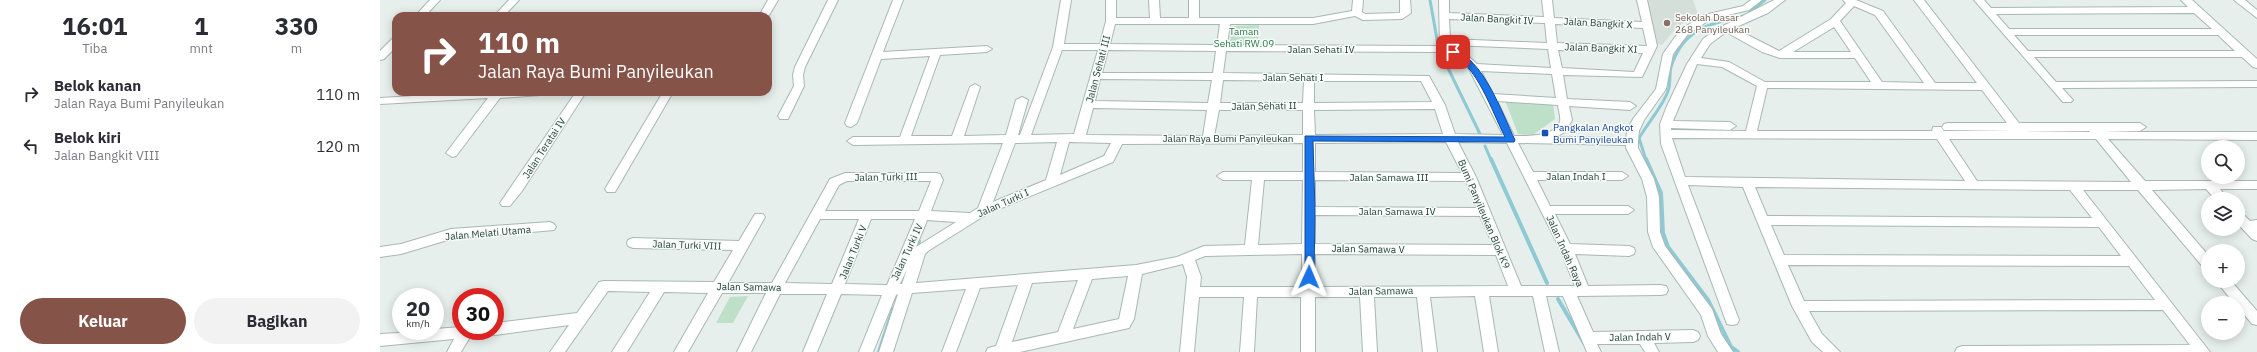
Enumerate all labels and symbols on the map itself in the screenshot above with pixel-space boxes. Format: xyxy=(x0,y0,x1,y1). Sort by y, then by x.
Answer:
street label: Jalan Bangkit IV xyxy=(1460,11,1534,27)
place label: Sekolah Dasar 268 Panyileukan xyxy=(1675,11,1750,36)
street label: Jalan Bangkit X xyxy=(1563,15,1633,31)
marker: Sekolah Dasar 268 Panyileukan xyxy=(1662,18,1672,28)
park label: Taman Sehati RW.09 xyxy=(1214,25,1274,50)
street label: Jalan Sehati III xyxy=(1083,34,1113,104)
pin xyxy=(1436,35,1470,69)
street label: Jalan Bangkit XI xyxy=(1564,40,1638,56)
street label: Jalan Sehati IV xyxy=(1287,43,1355,56)
street label: Jalan Sehati I xyxy=(1262,71,1324,84)
street label: Jalan Sehati II xyxy=(1231,99,1297,113)
street label: Jalan Teratai IV xyxy=(520,115,568,181)
place label: Pangkalan Angkot Bumi Panyileukan xyxy=(1553,121,1634,146)
marker: Pangkalan Angkot Bumi Panyileukan xyxy=(1540,128,1550,138)
street label: Jalan Raya Bumi Panyileukan xyxy=(1163,132,1294,145)
street label: Bumi Panyileukan Blok K9 xyxy=(1455,157,1513,271)
street label: Jalan Turki III xyxy=(854,170,918,184)
street label: Jalan Indah I xyxy=(1546,170,1606,183)
street label: Jalan Samawa III xyxy=(1349,171,1429,184)
street label: Jalan Turki I xyxy=(975,186,1031,220)
street label: Jalan Samawa IV xyxy=(1358,205,1436,218)
street label: Jalan Indah Raya xyxy=(1543,213,1587,289)
street label: Jalan Turki IV xyxy=(888,221,926,283)
street label: Jalan Melati Utama xyxy=(444,223,532,243)
street label: Jalan Turki V xyxy=(836,223,870,281)
street label: Jalan Turki VIII xyxy=(652,237,722,253)
street label: Jalan Samawa V xyxy=(1331,242,1405,256)
position arrow xyxy=(1288,256,1330,298)
street label: Jalan Samawa xyxy=(717,280,782,294)
street label: Jalan Samawa xyxy=(1349,284,1414,298)
speed limit sign: 30 xyxy=(452,288,504,340)
street label: Jalan Indah V xyxy=(1609,330,1671,344)

